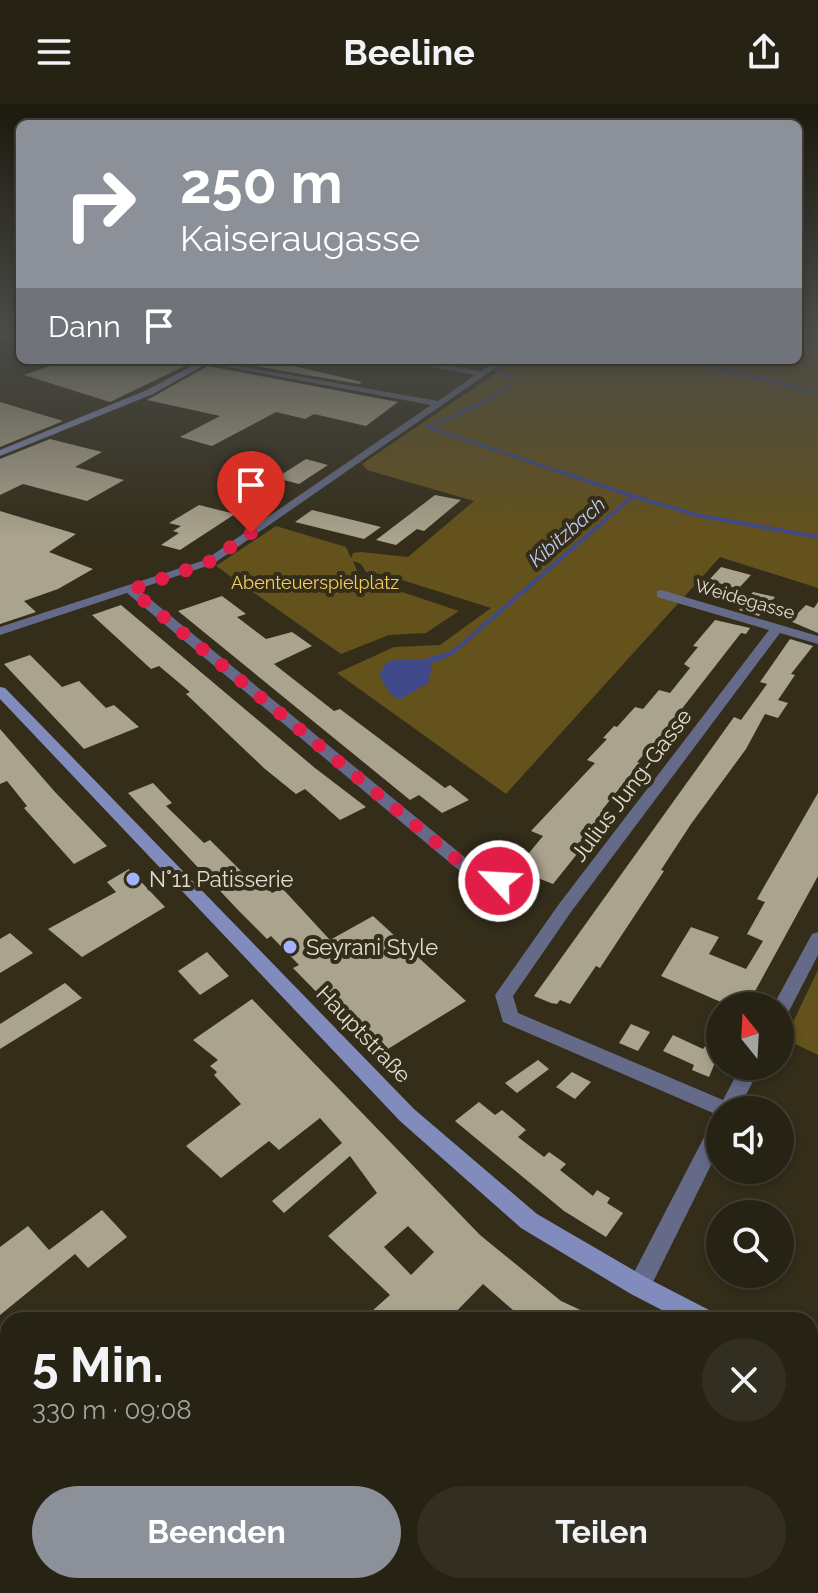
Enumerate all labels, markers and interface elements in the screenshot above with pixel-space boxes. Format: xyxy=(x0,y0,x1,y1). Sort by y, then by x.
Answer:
icon: menu xyxy=(32,30,76,74)
icon: share xyxy=(742,30,786,74)
text: Beeline xyxy=(343,31,475,73)
text: 250 m xyxy=(180,150,343,216)
icon: right xyxy=(48,152,152,256)
text: Kaiseraugasse xyxy=(180,217,420,259)
icon: arrive xyxy=(137,304,181,348)
text: Dann xyxy=(48,309,121,344)
pin xyxy=(217,451,285,533)
icon: arrive xyxy=(229,463,273,507)
water label: Kibitzbach xyxy=(524,492,610,572)
park label: Abenteuerspielplatz xyxy=(231,572,399,593)
street label: Weidegasse xyxy=(693,575,798,623)
street label: Julius Jung-Gasse xyxy=(565,704,697,866)
position arrow xyxy=(457,839,541,923)
place label: N°11 Patisserie xyxy=(149,866,293,892)
marker: N°11 Patisserie xyxy=(124,870,142,888)
place label: Seyrani Style xyxy=(306,934,438,960)
marker: Seyrani Style xyxy=(281,938,299,956)
street label: Hauptstraße xyxy=(311,980,417,1088)
north arrow xyxy=(706,992,794,1080)
map controls xyxy=(706,992,794,1288)
button: sound xyxy=(706,1096,794,1184)
button: search xyxy=(706,1200,794,1288)
text: 5 Min. xyxy=(32,1337,164,1393)
button: close xyxy=(702,1338,786,1422)
text: 330 m · 09:08 xyxy=(32,1395,192,1425)
button: Beenden xyxy=(32,1486,401,1578)
button: Teilen xyxy=(417,1486,786,1578)

